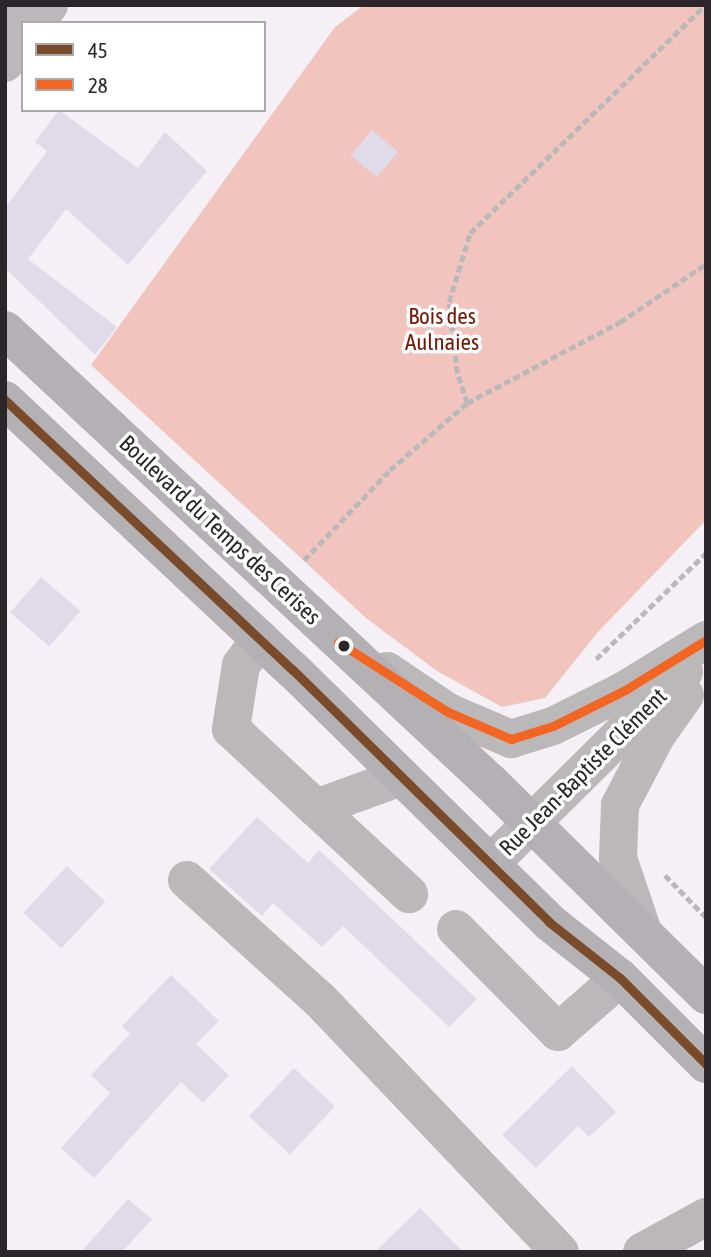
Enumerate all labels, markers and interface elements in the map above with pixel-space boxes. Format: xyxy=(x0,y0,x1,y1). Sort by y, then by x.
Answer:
legend xyxy=(21,21,266,112)
text: 45 xyxy=(88,38,108,62)
text: 28 xyxy=(88,73,108,97)
park label: Bois des Aulnaies xyxy=(405,302,479,356)
street label: Boulevard du Temps des Cerises xyxy=(114,430,326,630)
unlabelled marker xyxy=(337,639,351,653)
street label: Rue Jean-Baptiste Clément xyxy=(493,682,673,862)

